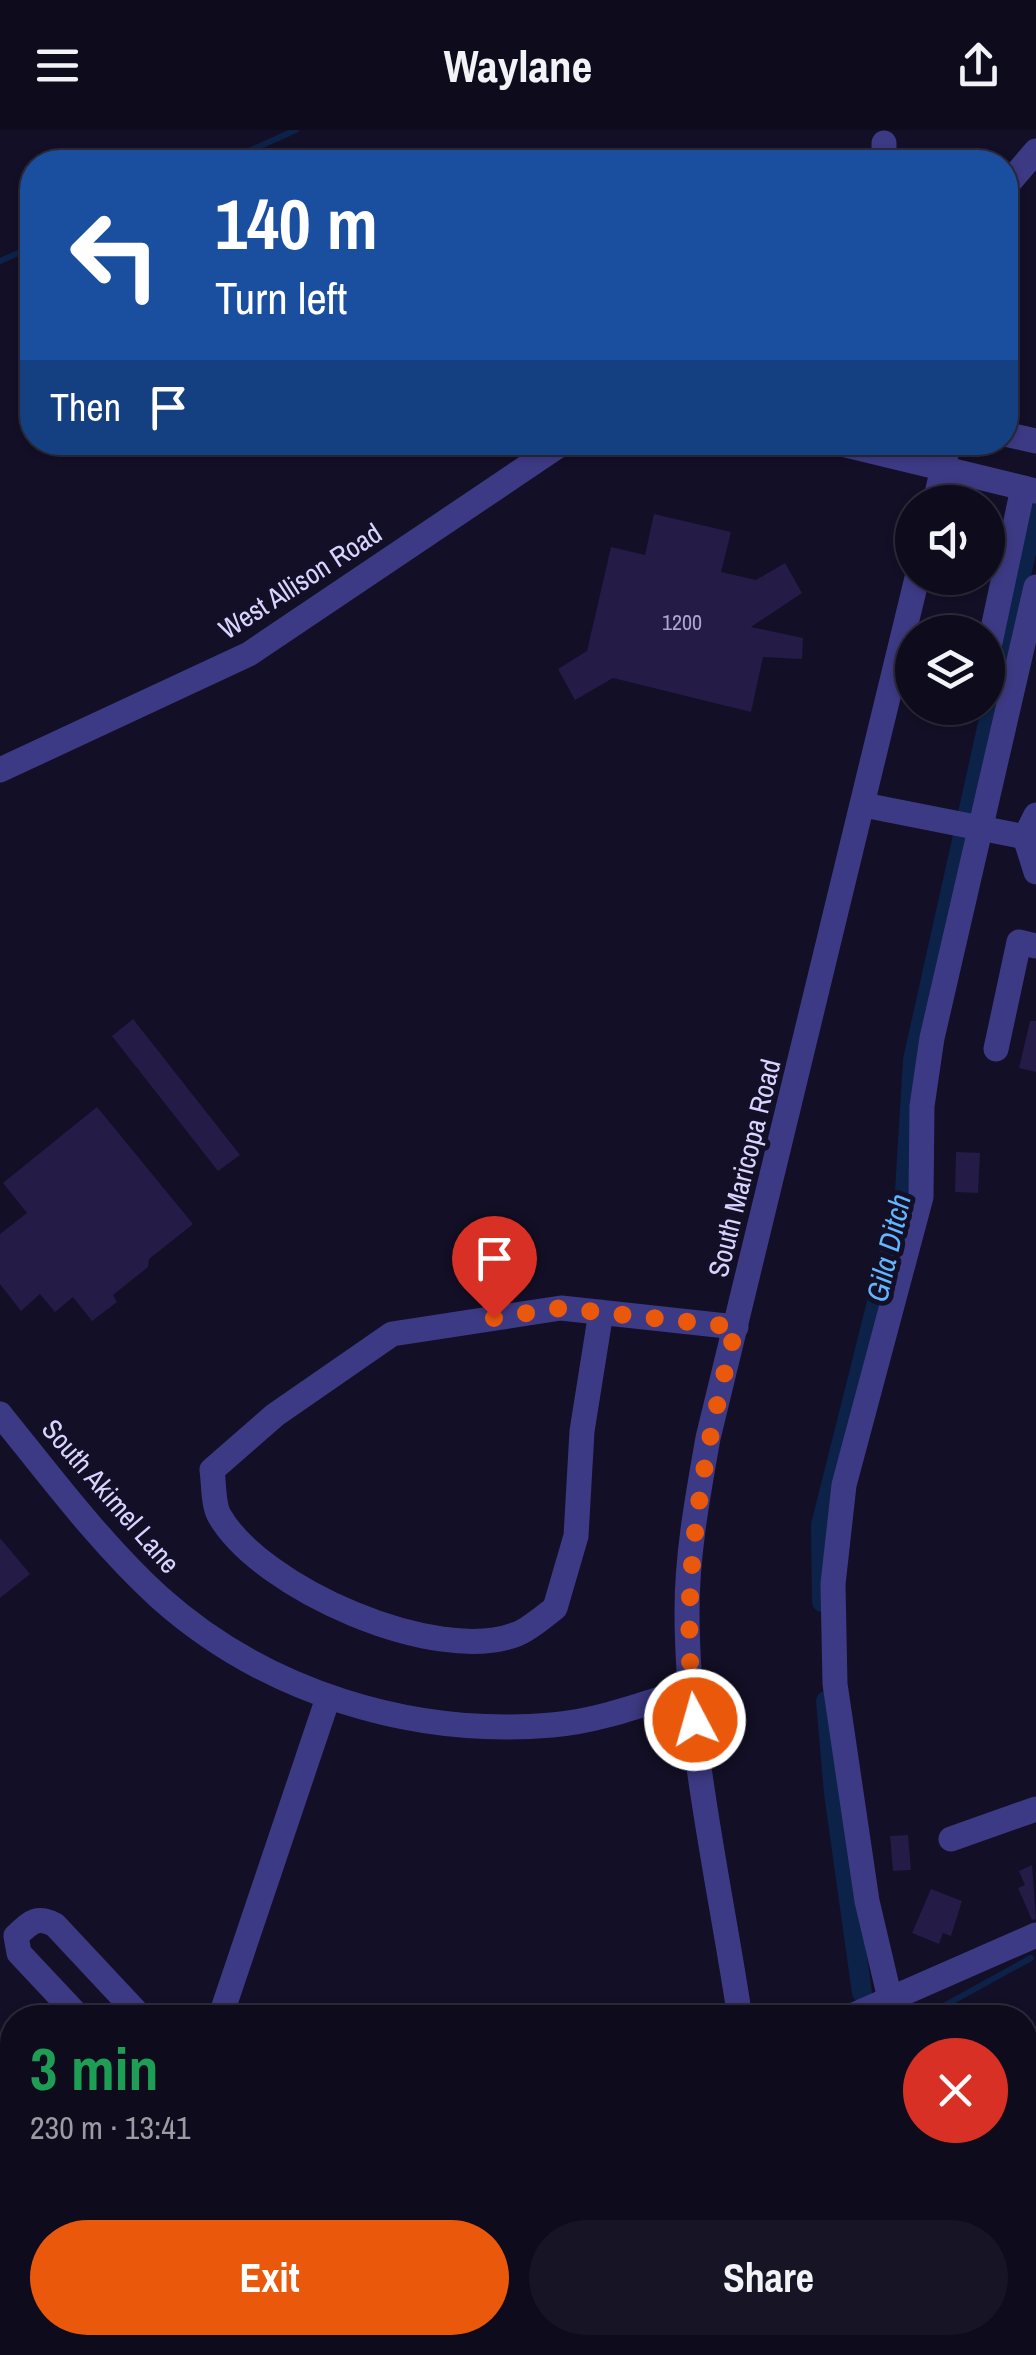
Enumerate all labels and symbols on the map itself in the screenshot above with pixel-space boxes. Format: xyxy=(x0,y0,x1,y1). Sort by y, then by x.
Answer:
street label: West Allison Road xyxy=(211,514,389,648)
house number: 1200 xyxy=(662,607,702,637)
street label: South Maricopa Road xyxy=(699,1055,789,1281)
water label: Gila Ditch xyxy=(856,1190,920,1306)
pin xyxy=(452,1216,537,1319)
street label: South Akimel Lane xyxy=(33,1411,189,1581)
position arrow xyxy=(643,1668,747,1772)

